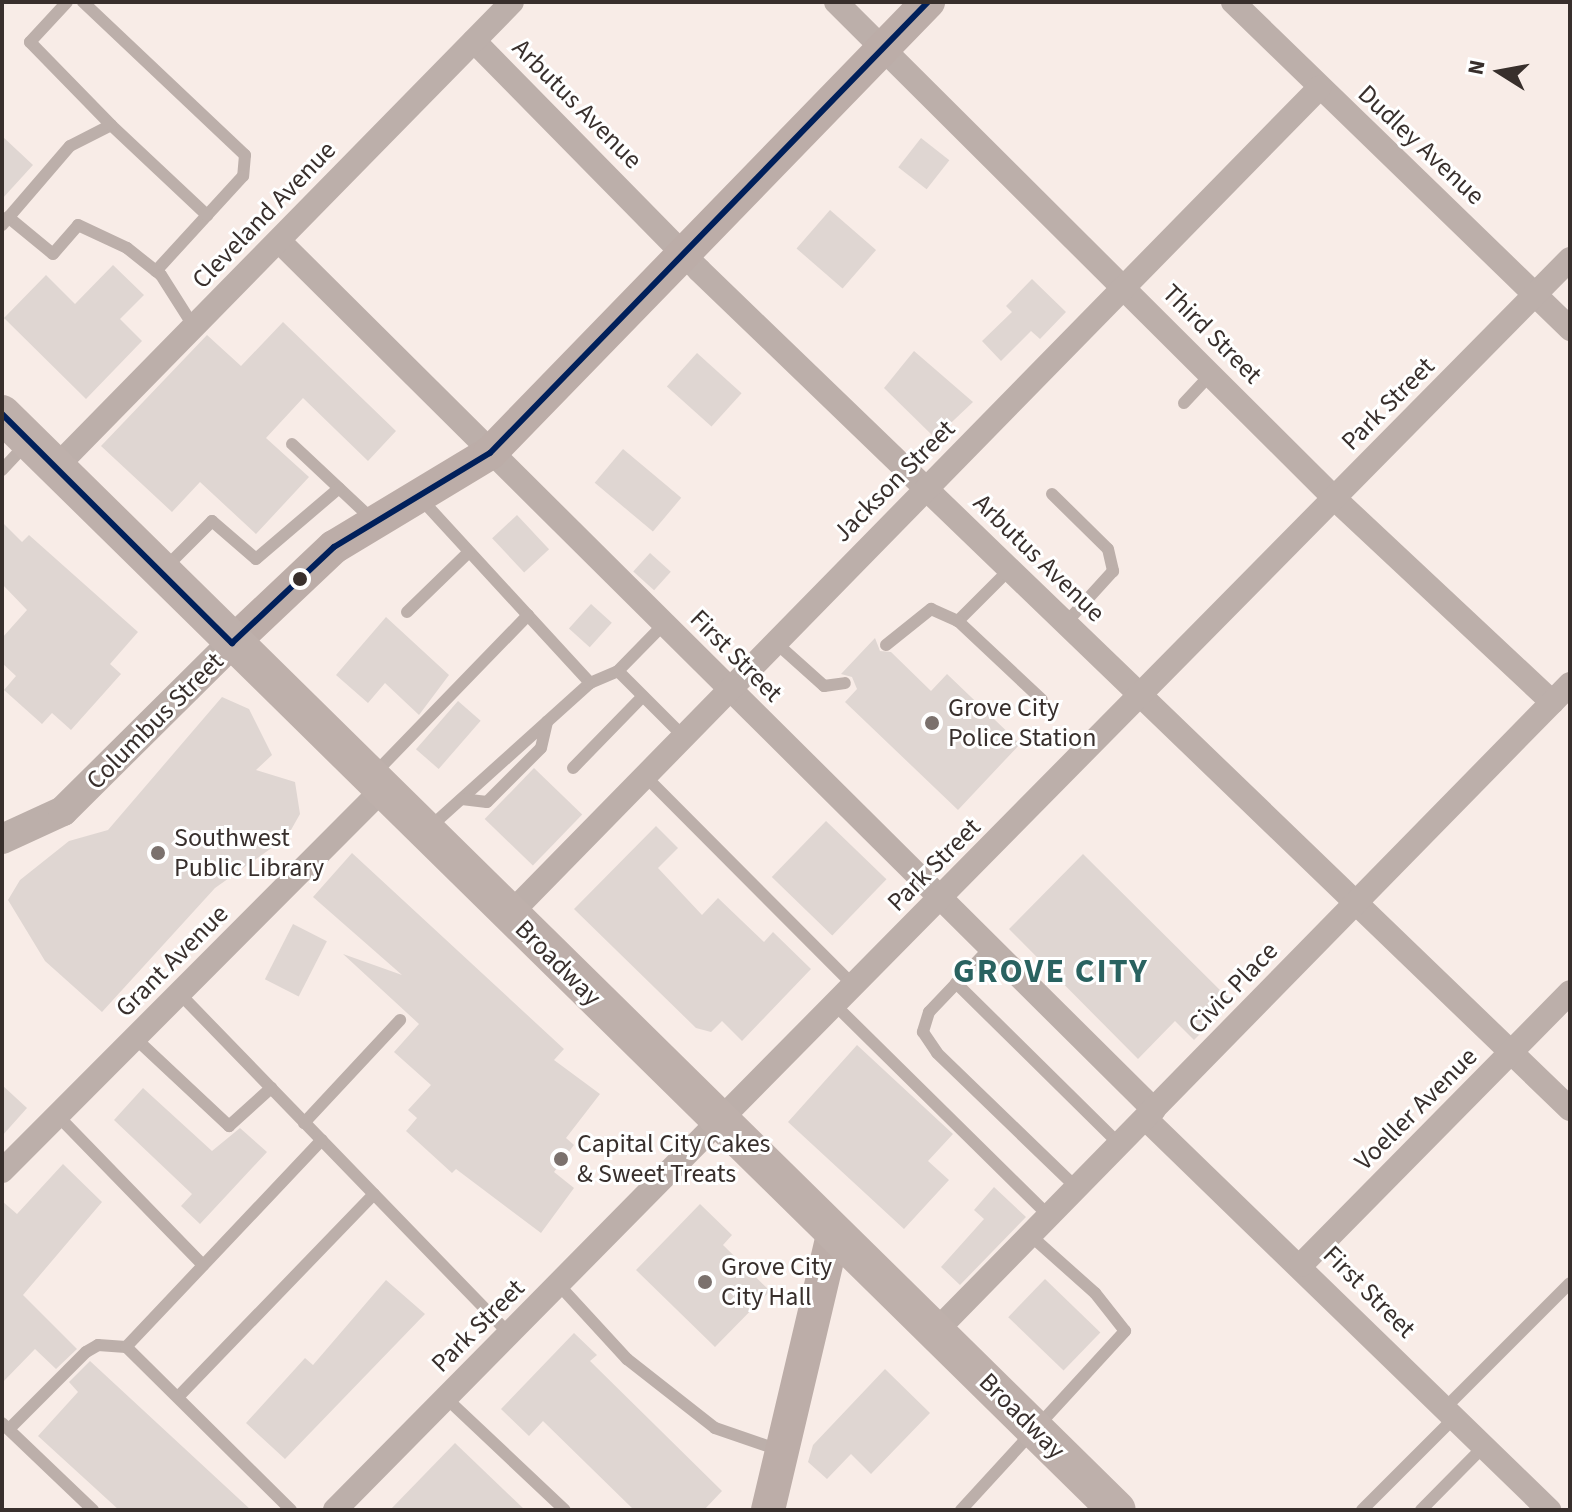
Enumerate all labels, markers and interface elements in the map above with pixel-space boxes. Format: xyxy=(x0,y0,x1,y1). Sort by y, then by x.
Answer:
north arrow xyxy=(1460,32,1540,112)
street label: Arbutus Avenue xyxy=(506,33,648,175)
text: N xyxy=(1459,57,1494,78)
street label: Dudley Avenue xyxy=(1351,78,1491,212)
street label: Cleveland Avenue xyxy=(186,135,342,295)
street label: Third Street xyxy=(1156,278,1268,390)
street label: Park Street xyxy=(1335,351,1441,457)
street label: Jackson Street xyxy=(826,413,962,549)
street label: Arbutus Avenue xyxy=(967,487,1111,629)
unlabelled marker xyxy=(292,571,308,587)
street label: First Street xyxy=(683,603,789,709)
street label: Columbus Street xyxy=(80,646,230,796)
place label: Grove City Police Station xyxy=(948,692,1096,754)
marker: Grove City Police Station xyxy=(923,714,941,732)
street label: Park Street xyxy=(881,812,987,918)
place label: Southwest Public Library xyxy=(174,822,324,884)
marker: Southwest Public Library xyxy=(149,844,167,862)
street label: Grant Avenue xyxy=(109,898,235,1024)
street label: Broadway xyxy=(508,913,608,1013)
street label: Civic Place xyxy=(1182,936,1284,1040)
district label: GROVE CITY xyxy=(953,952,1149,992)
street label: Voeller Avenue xyxy=(1348,1041,1484,1177)
place label: Capital City Cakes & Sweet Treats xyxy=(577,1128,770,1190)
marker: Capital City Cakes & Sweet Treats xyxy=(552,1150,570,1168)
street label: First Street xyxy=(1316,1239,1422,1345)
place label: Grove City City Hall xyxy=(721,1251,832,1312)
street label: Park Street xyxy=(425,1273,531,1379)
marker: Grove City City Hall xyxy=(696,1273,714,1291)
street label: Broadway xyxy=(972,1366,1072,1466)

